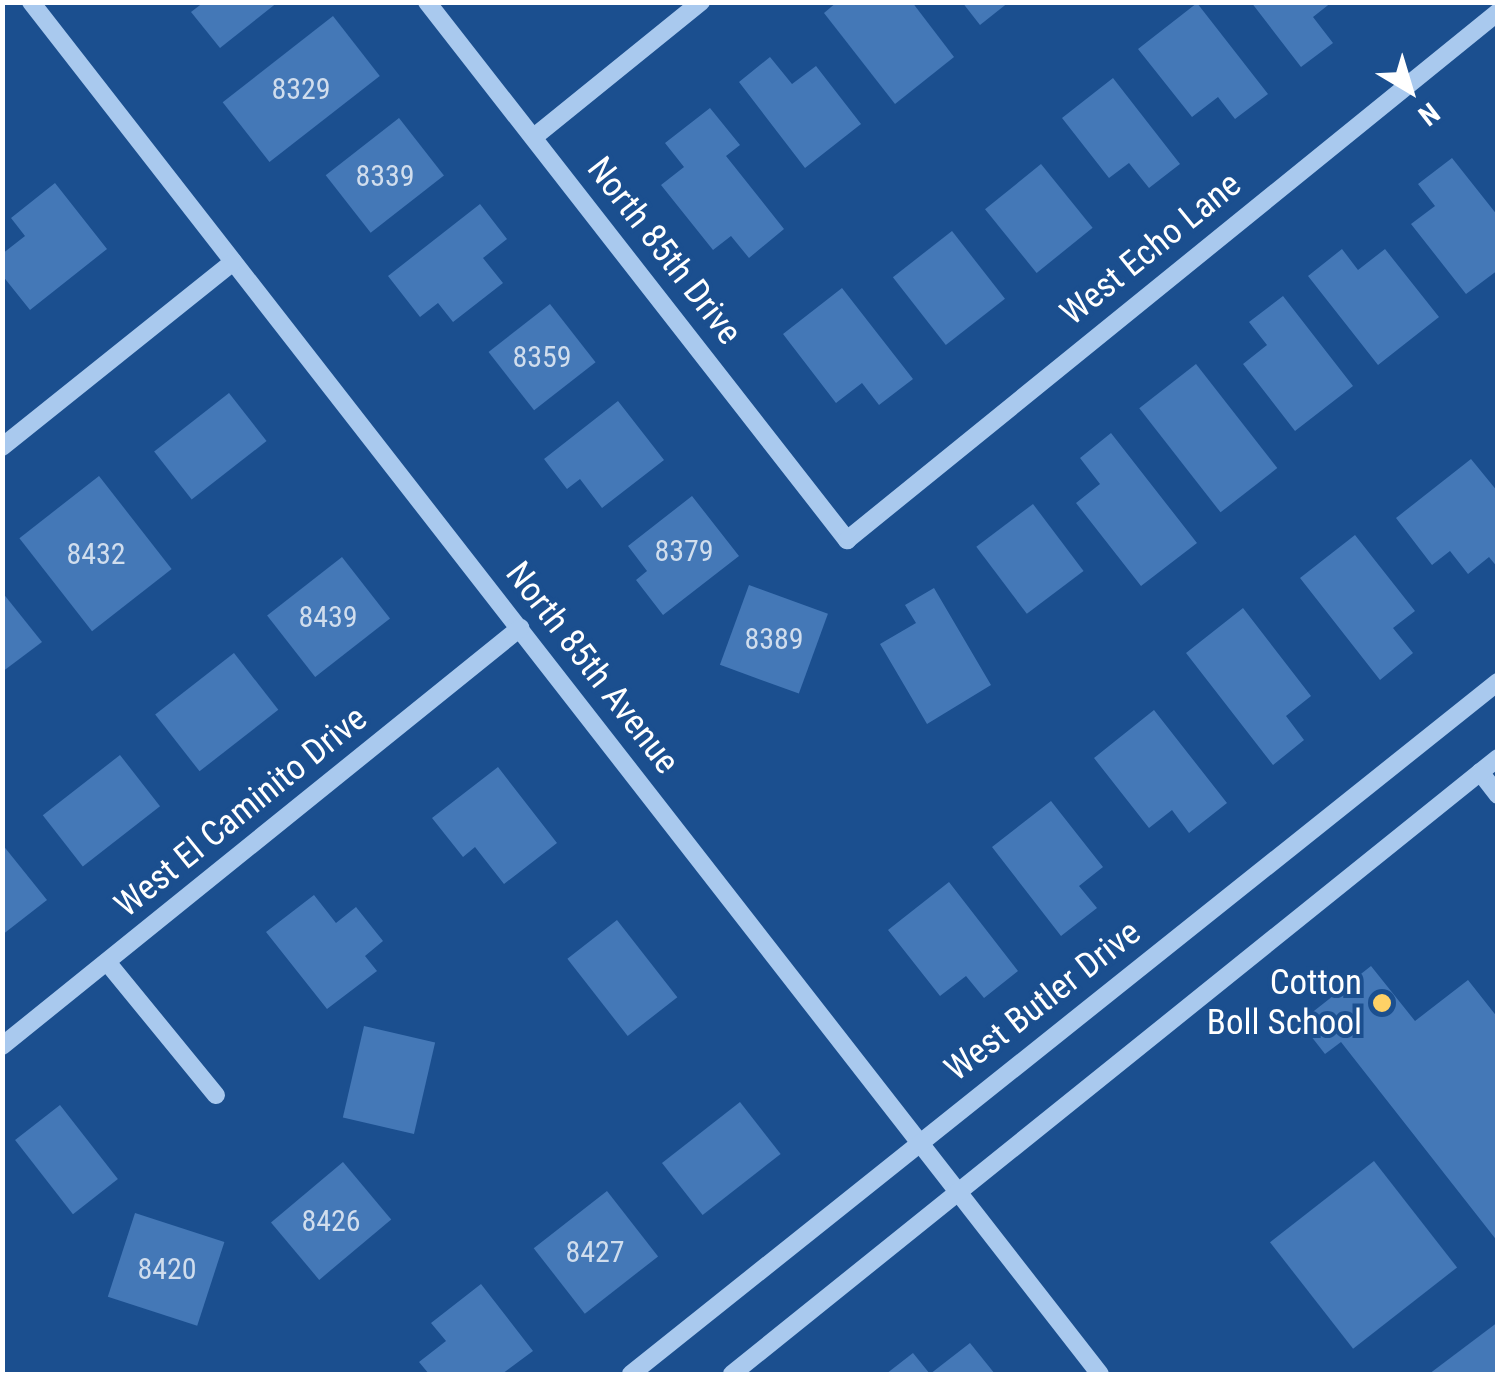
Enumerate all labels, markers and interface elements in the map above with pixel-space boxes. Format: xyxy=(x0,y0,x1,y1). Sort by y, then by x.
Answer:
north arrow xyxy=(1360,40,1460,140)
house number: 8329 xyxy=(271,71,331,107)
text: N xyxy=(1412,96,1446,132)
street label: North 85th Drive xyxy=(578,149,750,353)
house number: 8339 xyxy=(355,158,415,194)
street label: West Echo Lane xyxy=(1053,164,1249,334)
house number: 8359 xyxy=(512,339,572,375)
house number: 8379 xyxy=(654,533,714,569)
house number: 8432 xyxy=(66,536,126,572)
street label: North 85th Avenue xyxy=(496,554,688,782)
house number: 8439 xyxy=(298,599,358,635)
house number: 8389 xyxy=(744,621,804,657)
street label: West El Caminito Drive xyxy=(107,698,375,926)
street label: West Butler Drive xyxy=(937,912,1149,1090)
place label: Cotton Boll School xyxy=(1207,962,1362,1044)
marker: Cotton Boll School xyxy=(1371,992,1393,1014)
house number: 8426 xyxy=(301,1203,361,1239)
house number: 8427 xyxy=(565,1234,625,1270)
house number: 8420 xyxy=(137,1251,197,1287)

